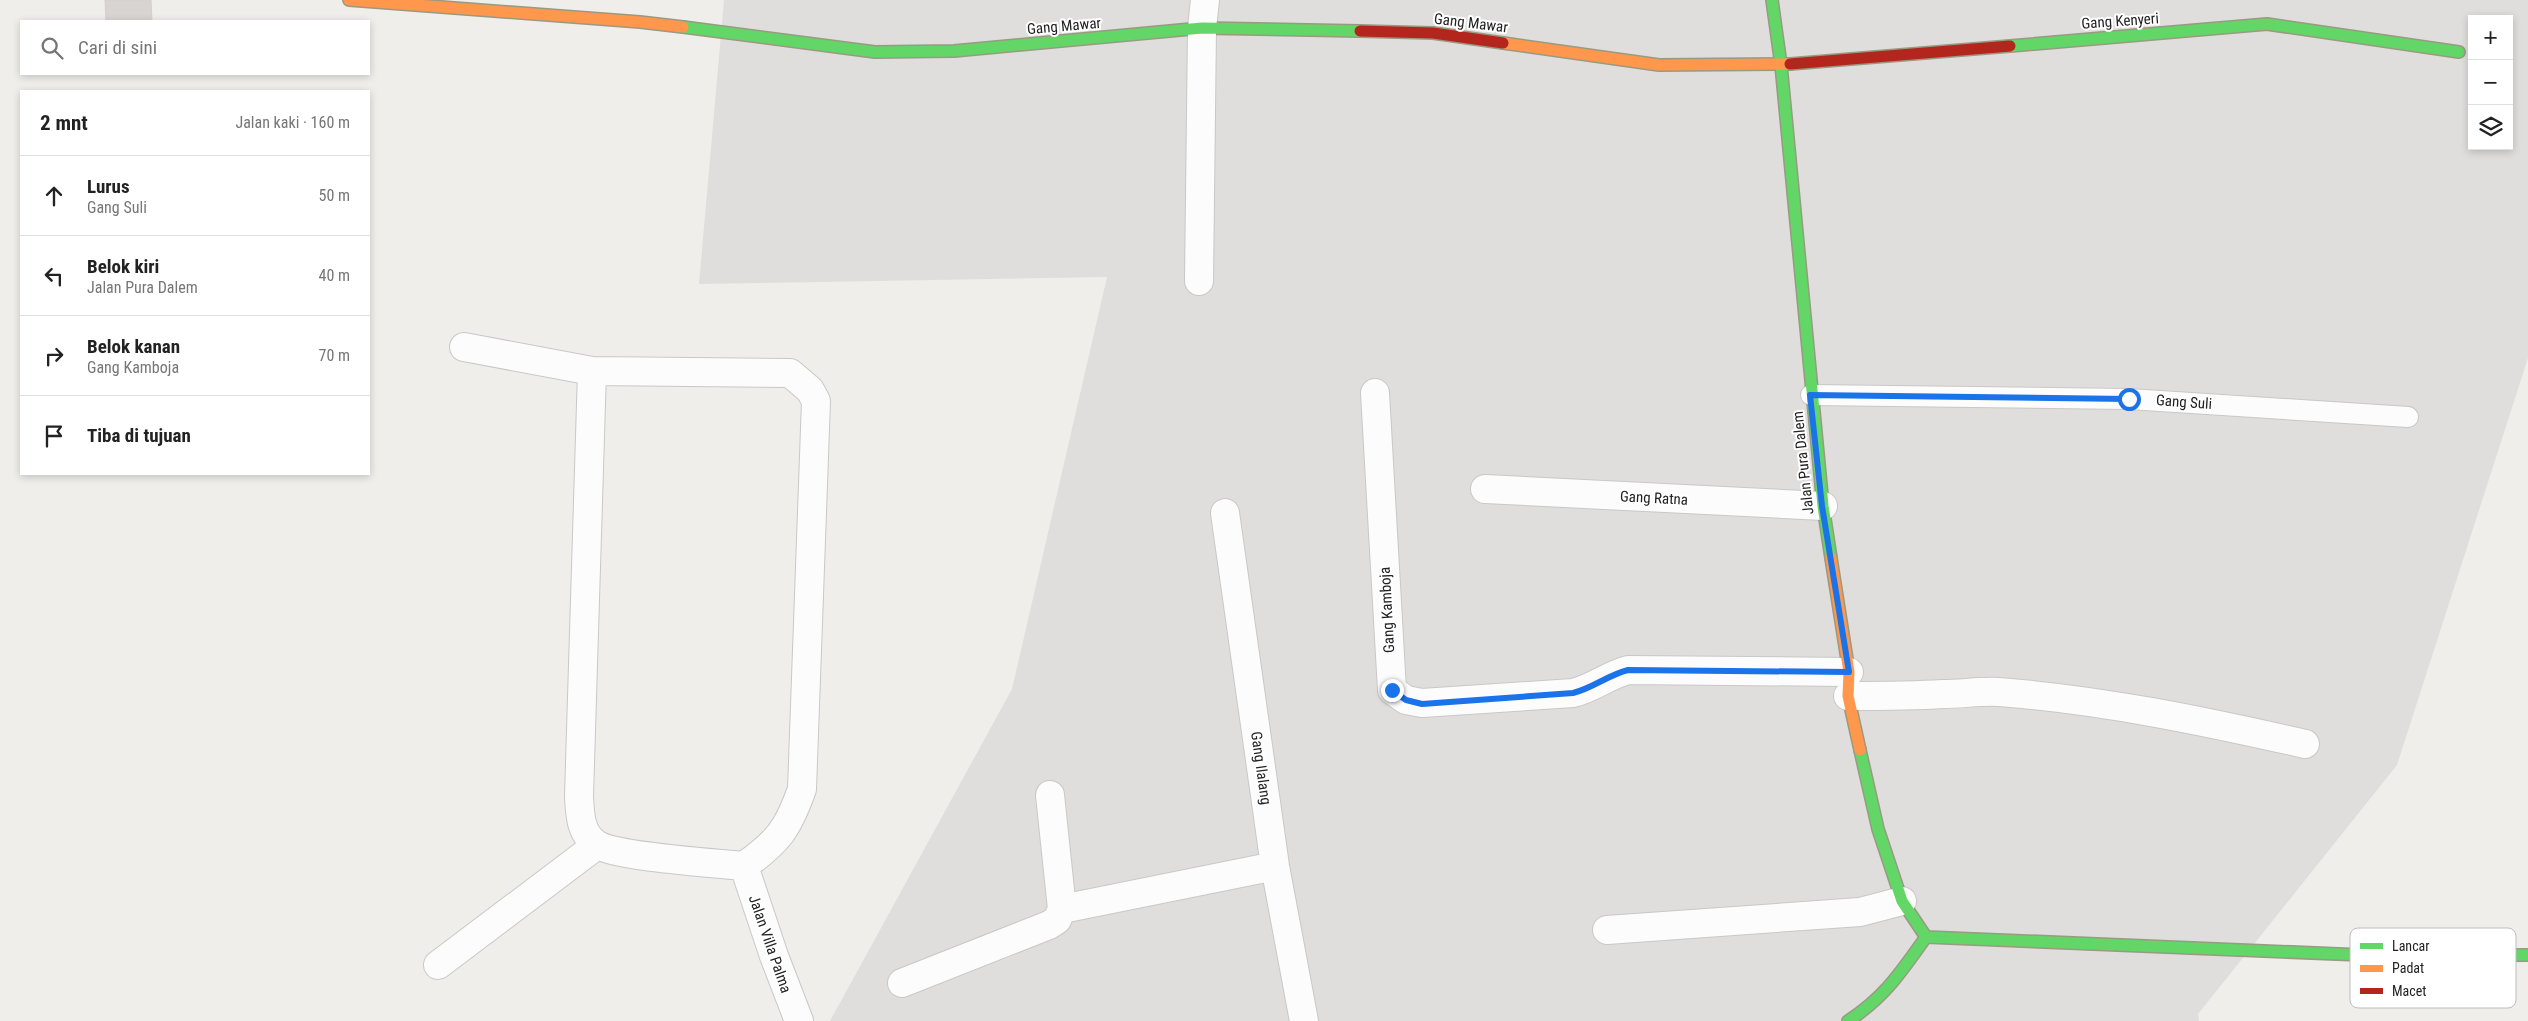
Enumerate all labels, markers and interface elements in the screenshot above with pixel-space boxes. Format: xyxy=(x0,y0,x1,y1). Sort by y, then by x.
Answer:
street label: Gang Kenyeri xyxy=(2081,9,2159,33)
street label: Gang Mawar xyxy=(1433,10,1509,37)
street label: Gang Mawar xyxy=(1026,14,1102,38)
map controls xyxy=(2468,15,2513,150)
button: + xyxy=(2468,15,2513,60)
search box xyxy=(20,20,370,75)
icon: search xyxy=(38,34,66,62)
text: Cari di sini xyxy=(78,36,157,59)
button: − xyxy=(2468,60,2513,105)
button: layers xyxy=(2468,105,2513,150)
text: 2 mnt xyxy=(40,111,88,135)
text: Jalan kaki · 160 m xyxy=(235,113,350,132)
text: Lurus xyxy=(87,175,130,198)
icon: ahead xyxy=(40,182,68,210)
text: 50 m xyxy=(318,186,350,205)
text: Gang Suli xyxy=(87,198,147,217)
text: Belok kiri xyxy=(87,255,159,278)
icon: left xyxy=(40,262,68,290)
text: 40 m xyxy=(318,266,350,285)
text: Jalan Pura Dalem xyxy=(87,278,198,297)
text: Belok kanan xyxy=(87,335,180,358)
icon: right xyxy=(40,342,68,370)
text: 70 m xyxy=(318,346,350,365)
text: Gang Kamboja xyxy=(87,358,179,377)
route start xyxy=(2118,388,2141,411)
street label: Gang Suli xyxy=(2155,391,2213,413)
street label: Jalan Pura Dalem xyxy=(1789,410,1817,516)
icon: arrive xyxy=(40,422,68,450)
text: Tiba di tujuan xyxy=(87,424,191,447)
street label: Gang Ratna xyxy=(1619,487,1689,509)
street label: Gang Kamboja xyxy=(1376,566,1398,654)
route end xyxy=(1381,679,1404,702)
street label: Gang Ilalang xyxy=(1247,730,1275,806)
street label: Jalan Villa Palma xyxy=(745,893,795,995)
legend xyxy=(2350,928,2516,1008)
text: Lancar xyxy=(2392,938,2430,954)
text: Padat xyxy=(2392,960,2424,976)
text: Macet xyxy=(2392,983,2426,999)

